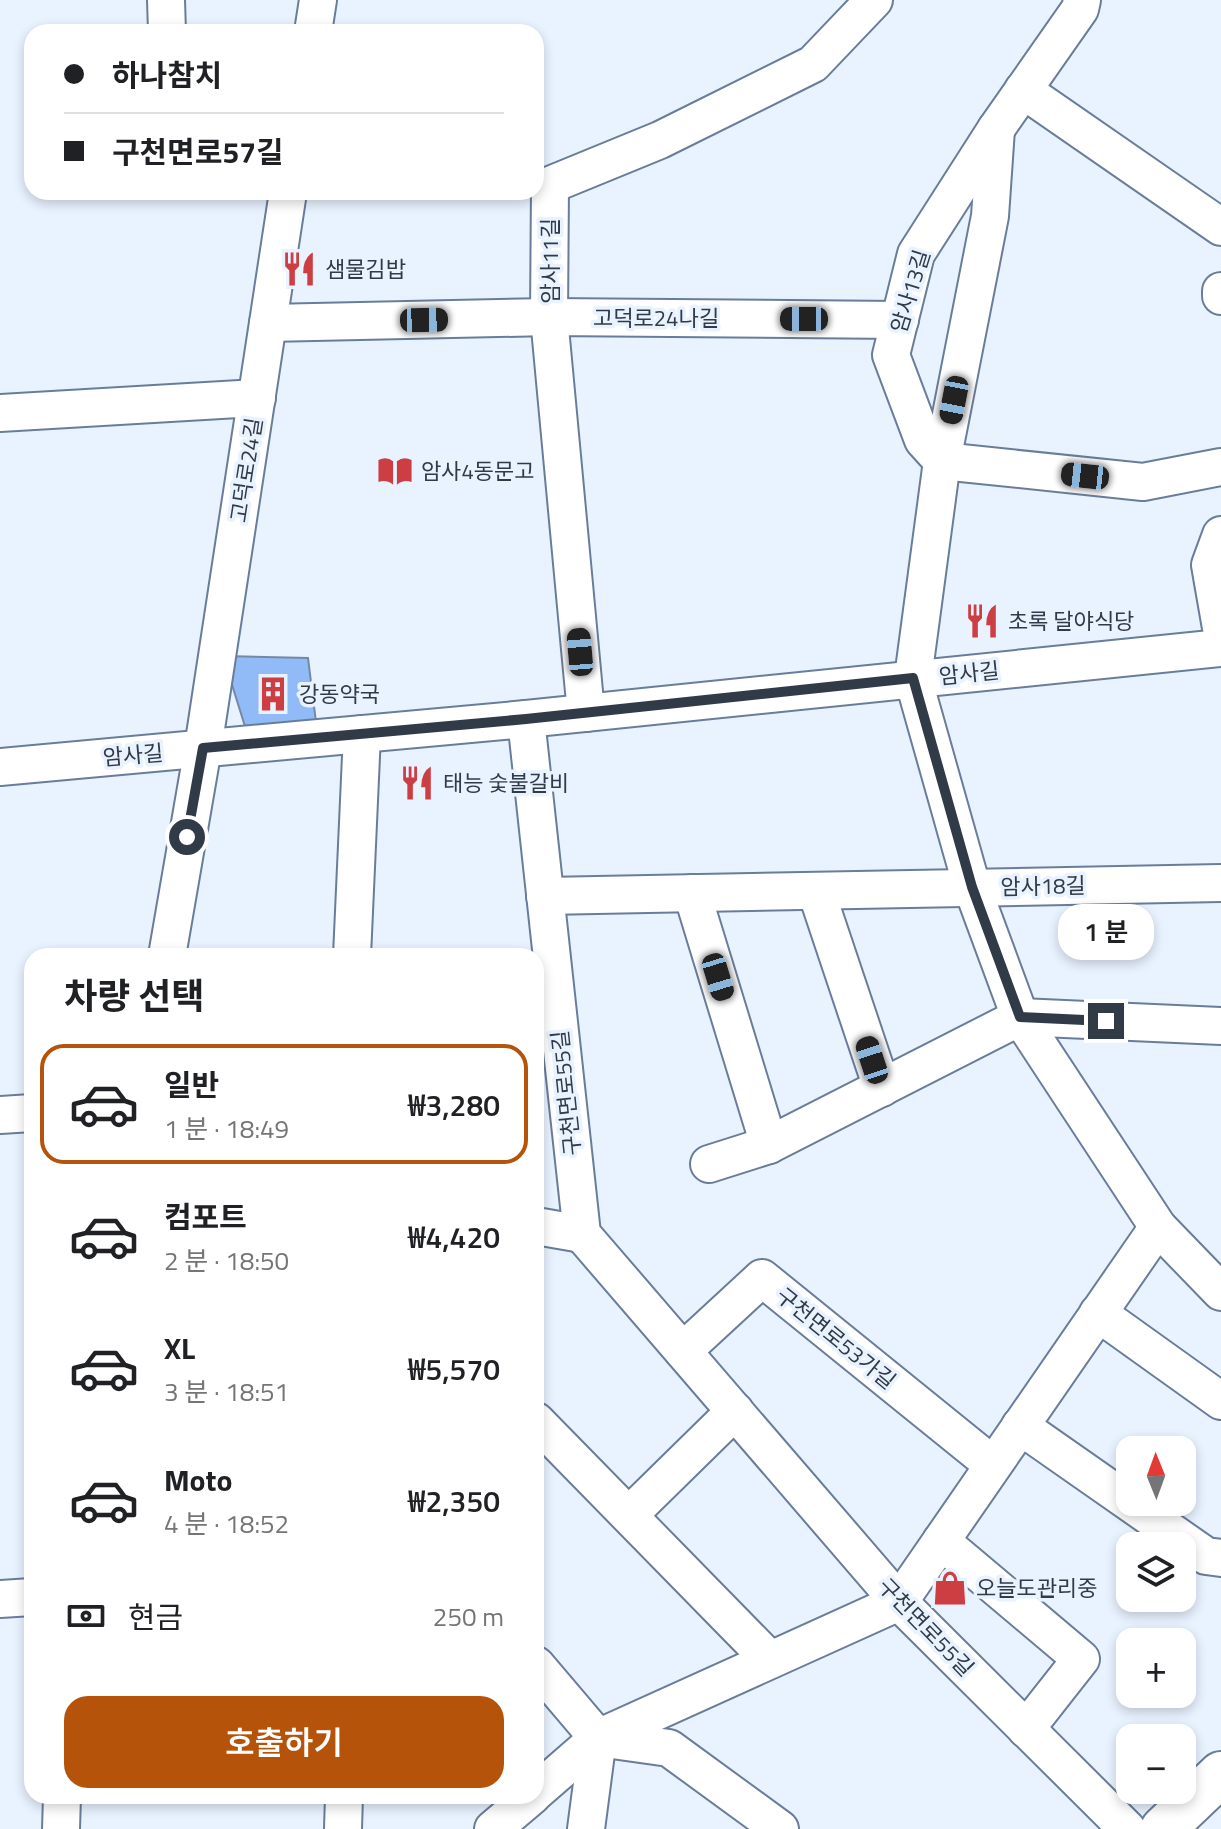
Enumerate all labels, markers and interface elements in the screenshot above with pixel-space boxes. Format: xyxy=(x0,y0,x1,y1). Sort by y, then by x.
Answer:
text: 하나참치 xyxy=(112,52,222,98)
text: 구천면로57길 xyxy=(112,129,284,175)
street label: 암사11길 xyxy=(533,218,567,304)
street label: 암사13길 xyxy=(881,245,939,337)
restaurant icon: 샘물김밥 xyxy=(280,250,318,288)
place label: 샘물김밥 xyxy=(325,252,406,286)
street label: 고덕로24나길 xyxy=(593,301,719,335)
car xyxy=(780,307,828,331)
car xyxy=(400,308,448,332)
car xyxy=(938,374,970,426)
street label: 고덕로24길 xyxy=(221,415,271,525)
library icon: 암사4동문고 xyxy=(376,452,414,490)
place label: 암사4동문고 xyxy=(421,454,535,488)
car xyxy=(1060,462,1110,490)
restaurant icon: 초록 달야식당 xyxy=(963,602,1001,640)
place label: 초록 달야식당 xyxy=(1008,604,1134,638)
car xyxy=(566,627,594,677)
street label: 암사길 xyxy=(937,653,1001,693)
building icon: 강동약국 xyxy=(254,675,292,713)
place label: 강동약국 xyxy=(299,677,380,711)
street label: 암사길 xyxy=(101,735,165,775)
restaurant icon: 태능 숯불갈비 xyxy=(398,764,436,802)
place label: 태능 숯불갈비 xyxy=(443,766,569,800)
route start xyxy=(169,819,205,855)
street label: 암사18길 xyxy=(1000,868,1086,904)
callout: 1 분 xyxy=(1058,905,1154,961)
text: 1 분 xyxy=(1084,912,1128,951)
car xyxy=(700,951,736,1003)
text: 차량 선택 xyxy=(64,968,204,1023)
route end xyxy=(1088,1003,1124,1039)
street label: 구천면로55길 xyxy=(543,1029,589,1157)
car xyxy=(853,1033,891,1087)
text: 일반 xyxy=(164,1062,219,1108)
icon: car xyxy=(68,1068,140,1140)
text: ₩3,280 xyxy=(408,1082,500,1128)
text: 1 분 · 18:49 xyxy=(164,1109,289,1148)
text: 컴포트 xyxy=(164,1194,247,1240)
icon: car xyxy=(68,1200,140,1272)
text: ₩4,420 xyxy=(408,1214,500,1260)
text: 2 분 · 18:50 xyxy=(164,1241,289,1280)
street label: 구천면로53가길 xyxy=(769,1279,903,1397)
text: XL xyxy=(164,1325,195,1371)
icon: car xyxy=(68,1332,140,1404)
text: ₩5,570 xyxy=(408,1346,500,1392)
text: 3 분 · 18:51 xyxy=(164,1372,289,1411)
north arrow xyxy=(1116,1436,1196,1516)
map controls xyxy=(1116,1436,1196,1804)
text: Moto xyxy=(164,1457,232,1503)
icon: car xyxy=(68,1464,140,1536)
text: ₩2,350 xyxy=(408,1478,500,1524)
text: 4 분 · 18:52 xyxy=(164,1504,289,1543)
button: layers xyxy=(1116,1532,1196,1612)
shop icon: 오늘도관리중 xyxy=(931,1569,969,1607)
street label: 구천면로55길 xyxy=(870,1570,982,1684)
place label: 오늘도관리중 xyxy=(976,1571,1097,1605)
icon: cash xyxy=(64,1594,108,1638)
text: 현금 xyxy=(128,1594,183,1640)
text: 250 m xyxy=(433,1597,504,1636)
button: + xyxy=(1116,1628,1196,1708)
button: 호출하기 xyxy=(64,1696,504,1788)
button: − xyxy=(1116,1724,1196,1804)

